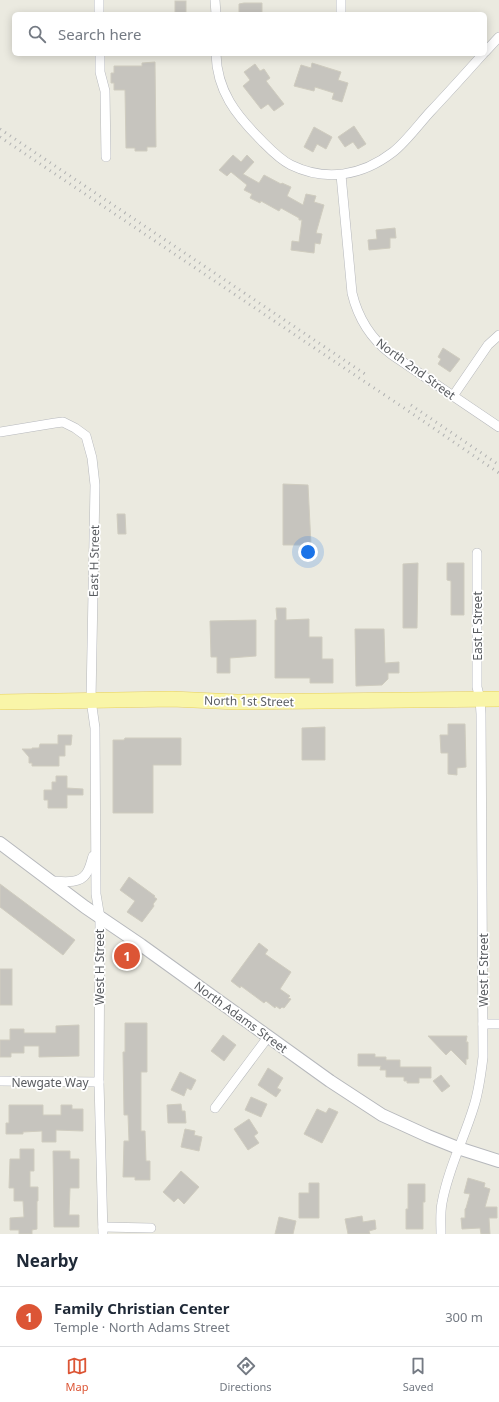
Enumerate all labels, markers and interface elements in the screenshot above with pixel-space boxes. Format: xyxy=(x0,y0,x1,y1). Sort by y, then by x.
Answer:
search box xyxy=(12,12,487,56)
icon: search xyxy=(26,23,48,45)
text: Search here xyxy=(58,24,141,44)
street label: North 2nd Street xyxy=(373,334,460,404)
street label: East H Street xyxy=(85,524,103,597)
your location xyxy=(298,542,318,562)
street label: East F Street xyxy=(469,591,486,661)
street label: North 1st Street xyxy=(204,692,295,710)
street label: West H Street xyxy=(91,928,108,1005)
street label: West F Street xyxy=(475,932,492,1007)
pin: 1 xyxy=(114,941,140,971)
street label: North Adams Street xyxy=(191,977,292,1057)
street label: Newgate Way xyxy=(11,1074,89,1091)
text: Nearby xyxy=(16,1249,78,1272)
text: Family Christian Center xyxy=(54,1298,230,1318)
text: 1 xyxy=(25,1308,33,1326)
text: 300 m xyxy=(445,1308,483,1326)
text: Temple · North Adams Street xyxy=(54,1318,230,1336)
tab: Map xyxy=(66,1355,88,1394)
tab: Directions xyxy=(219,1355,272,1394)
tab: Saved xyxy=(403,1355,433,1394)

